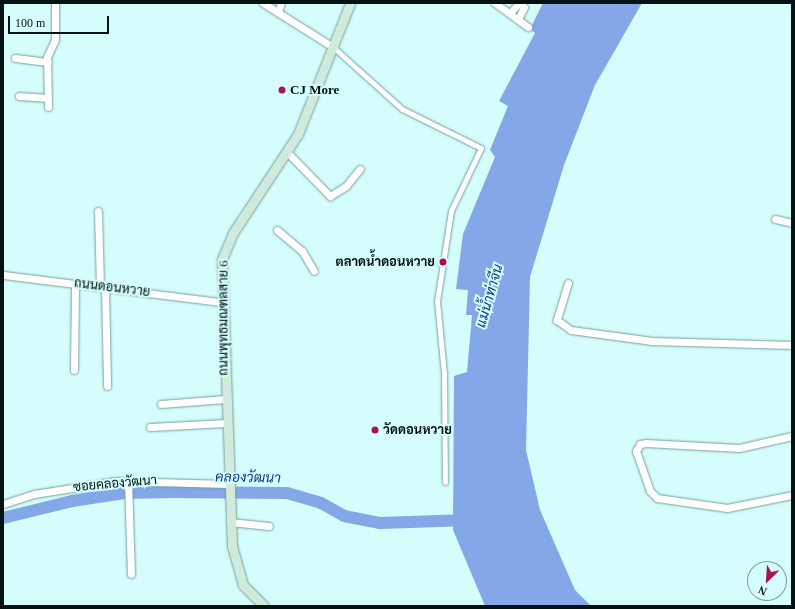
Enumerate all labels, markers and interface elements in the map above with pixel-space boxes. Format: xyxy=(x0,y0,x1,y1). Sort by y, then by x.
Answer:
scale bar xyxy=(10,8,111,34)
text: 100 m xyxy=(15,16,45,30)
place label: CJ More xyxy=(290,82,339,98)
marker: CJ More xyxy=(277,85,287,95)
place label: ตลาดน้ำดอนหวาย xyxy=(335,254,435,270)
marker: ตลาดน้ำดอนหวาย xyxy=(438,257,448,267)
street label: ถนนพุทธมณฑลสาย 6 xyxy=(216,260,232,376)
water label: แม่น้ำท่าจีน xyxy=(473,262,507,330)
street label: ถนนดอนหวาย xyxy=(73,276,151,300)
place label: วัดดอนหวาย xyxy=(383,422,452,438)
marker: วัดดอนหวาย xyxy=(370,425,380,435)
water label: คลองวัฒนา xyxy=(215,469,281,487)
street label: ซอยคลองวัฒนา xyxy=(72,473,158,495)
north arrow xyxy=(747,561,787,601)
text: N xyxy=(756,584,768,598)

